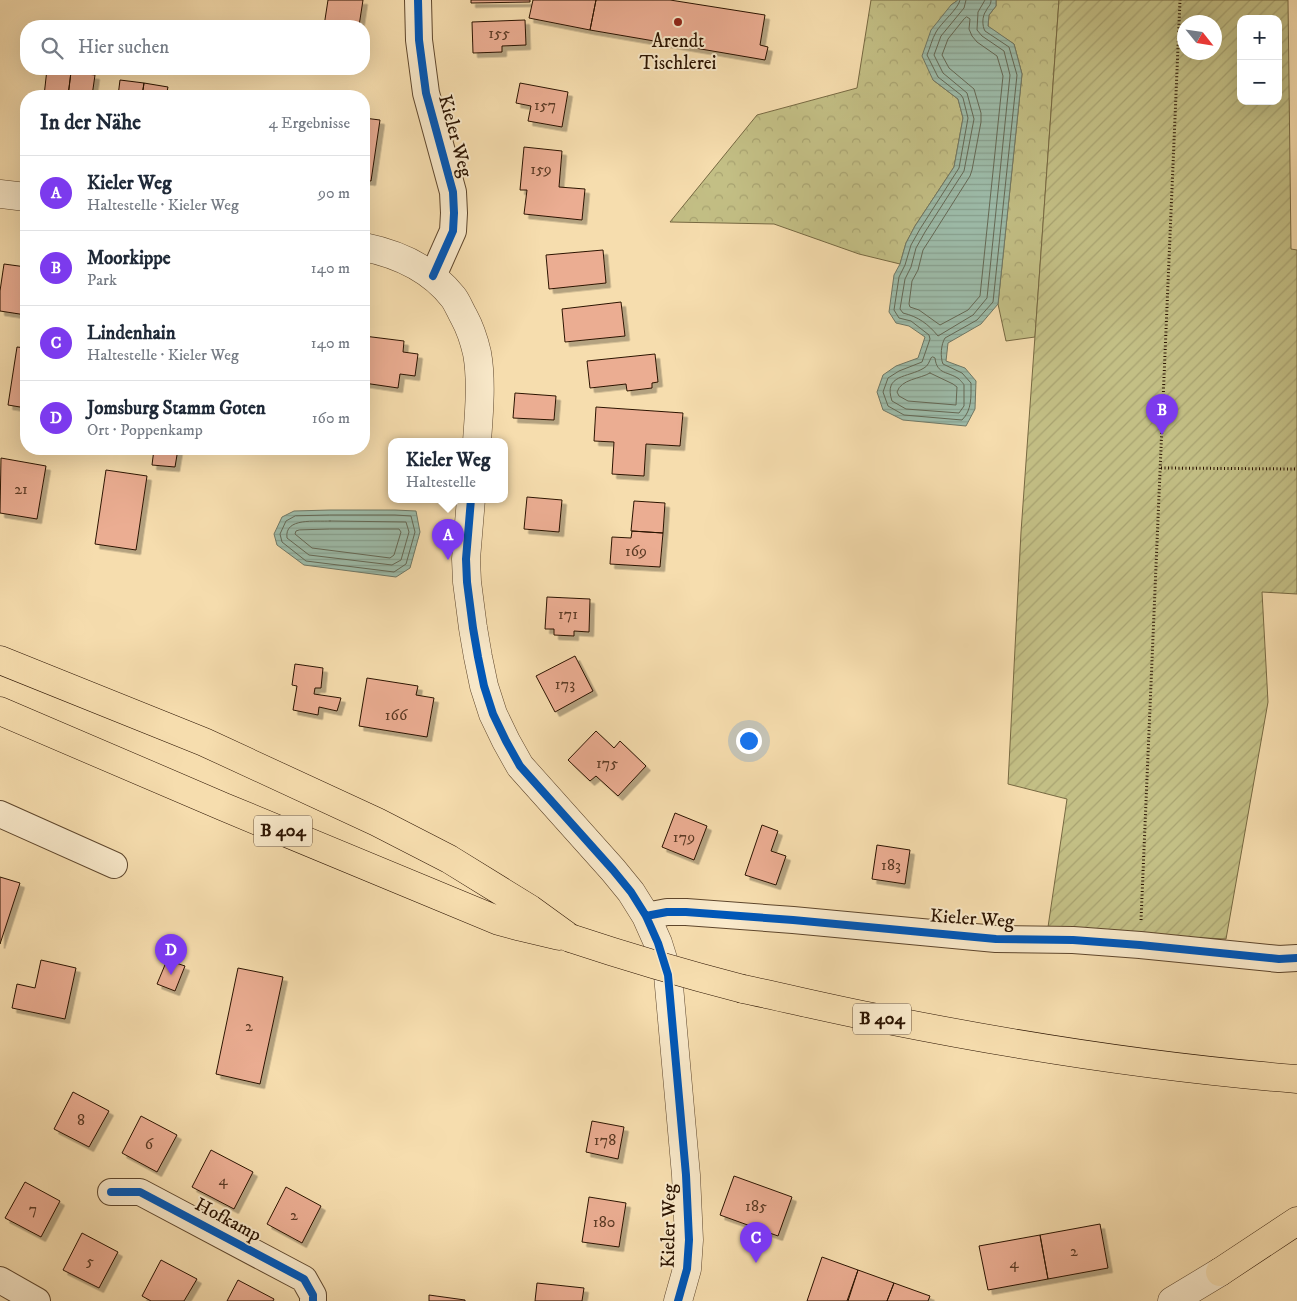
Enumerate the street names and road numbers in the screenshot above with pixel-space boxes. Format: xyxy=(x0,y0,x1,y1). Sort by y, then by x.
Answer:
street label: Kieler Weg xyxy=(433,92,477,180)
road number: B 404 xyxy=(254,816,312,846)
street label: Kieler Weg xyxy=(929,905,1016,933)
road number: B 404 xyxy=(853,1004,911,1034)
street label: Kieler Weg xyxy=(657,1183,681,1268)
street label: Hofkamp xyxy=(191,1193,265,1247)

